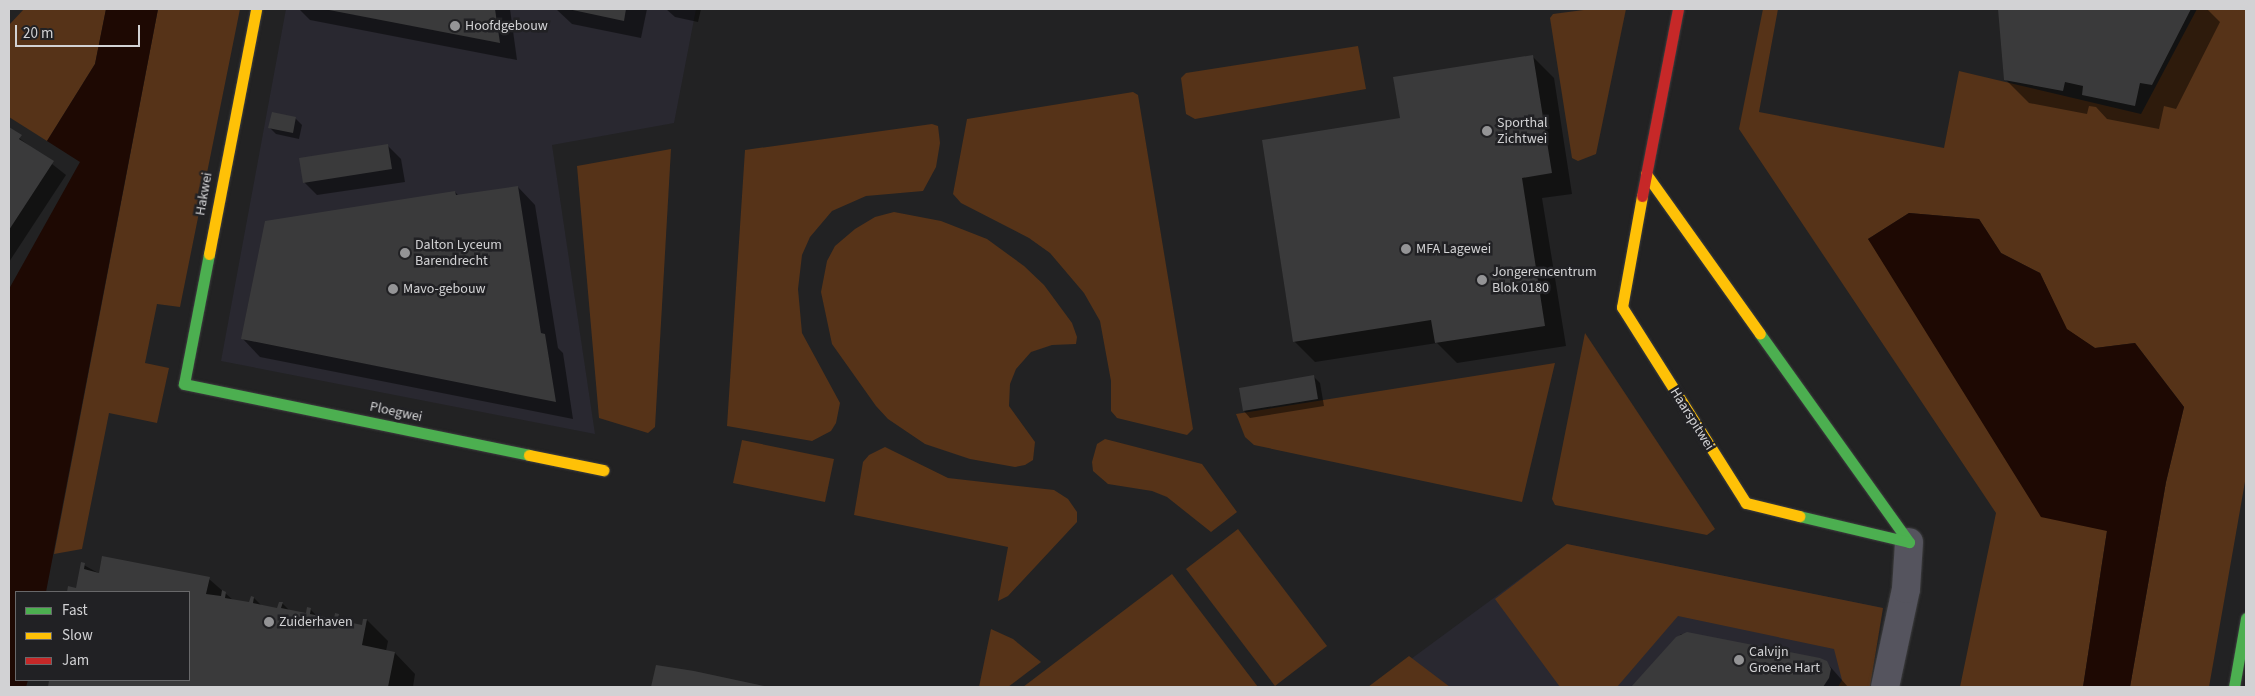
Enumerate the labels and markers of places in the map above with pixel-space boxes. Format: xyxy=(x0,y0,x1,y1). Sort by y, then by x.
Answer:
place label: Hoofdgebouw xyxy=(465,18,548,34)
marker: Hoofdgebouw xyxy=(449,20,461,32)
place label: Sporthal Zichtwei xyxy=(1497,115,1548,148)
marker: Sporthal Zichtwei xyxy=(1481,125,1493,137)
place label: Dalton Lyceum Barendrecht xyxy=(415,237,502,270)
place label: MFA Lagewei xyxy=(1416,241,1491,257)
marker: MFA Lagewei xyxy=(1400,243,1412,255)
marker: Dalton Lyceum Barendrecht xyxy=(399,247,411,259)
place label: Jongerencentrum Blok 0180 xyxy=(1492,264,1597,296)
marker: Jongerencentrum Blok 0180 xyxy=(1476,274,1488,286)
place label: Mavo-gebouw xyxy=(403,281,486,297)
marker: Mavo-gebouw xyxy=(387,283,399,295)
place label: Zuiderhaven xyxy=(279,614,353,630)
marker: Zuiderhaven xyxy=(263,616,275,628)
place label: Calvijn Groene Hart xyxy=(1749,644,1820,676)
marker: Calvijn Groene Hart xyxy=(1733,654,1745,666)

